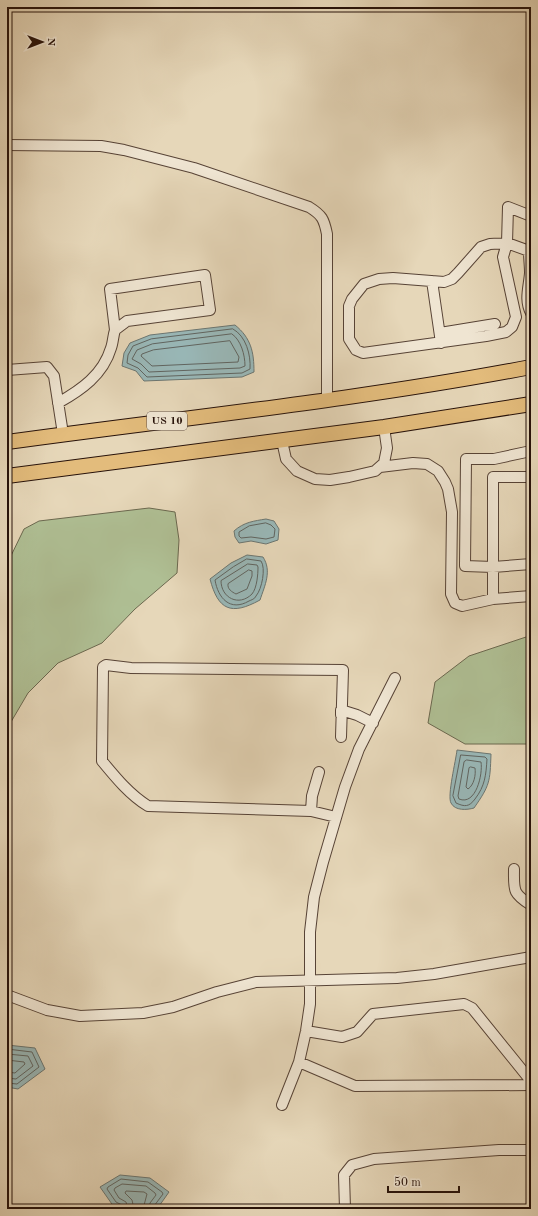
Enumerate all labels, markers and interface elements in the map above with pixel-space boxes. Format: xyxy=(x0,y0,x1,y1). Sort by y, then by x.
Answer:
north arrow xyxy=(22,22,62,62)
text: N xyxy=(45,38,56,47)
road number: US 10 xyxy=(147,412,187,430)
scale bar xyxy=(388,1168,459,1194)
text: 50 m xyxy=(394,1176,421,1189)

